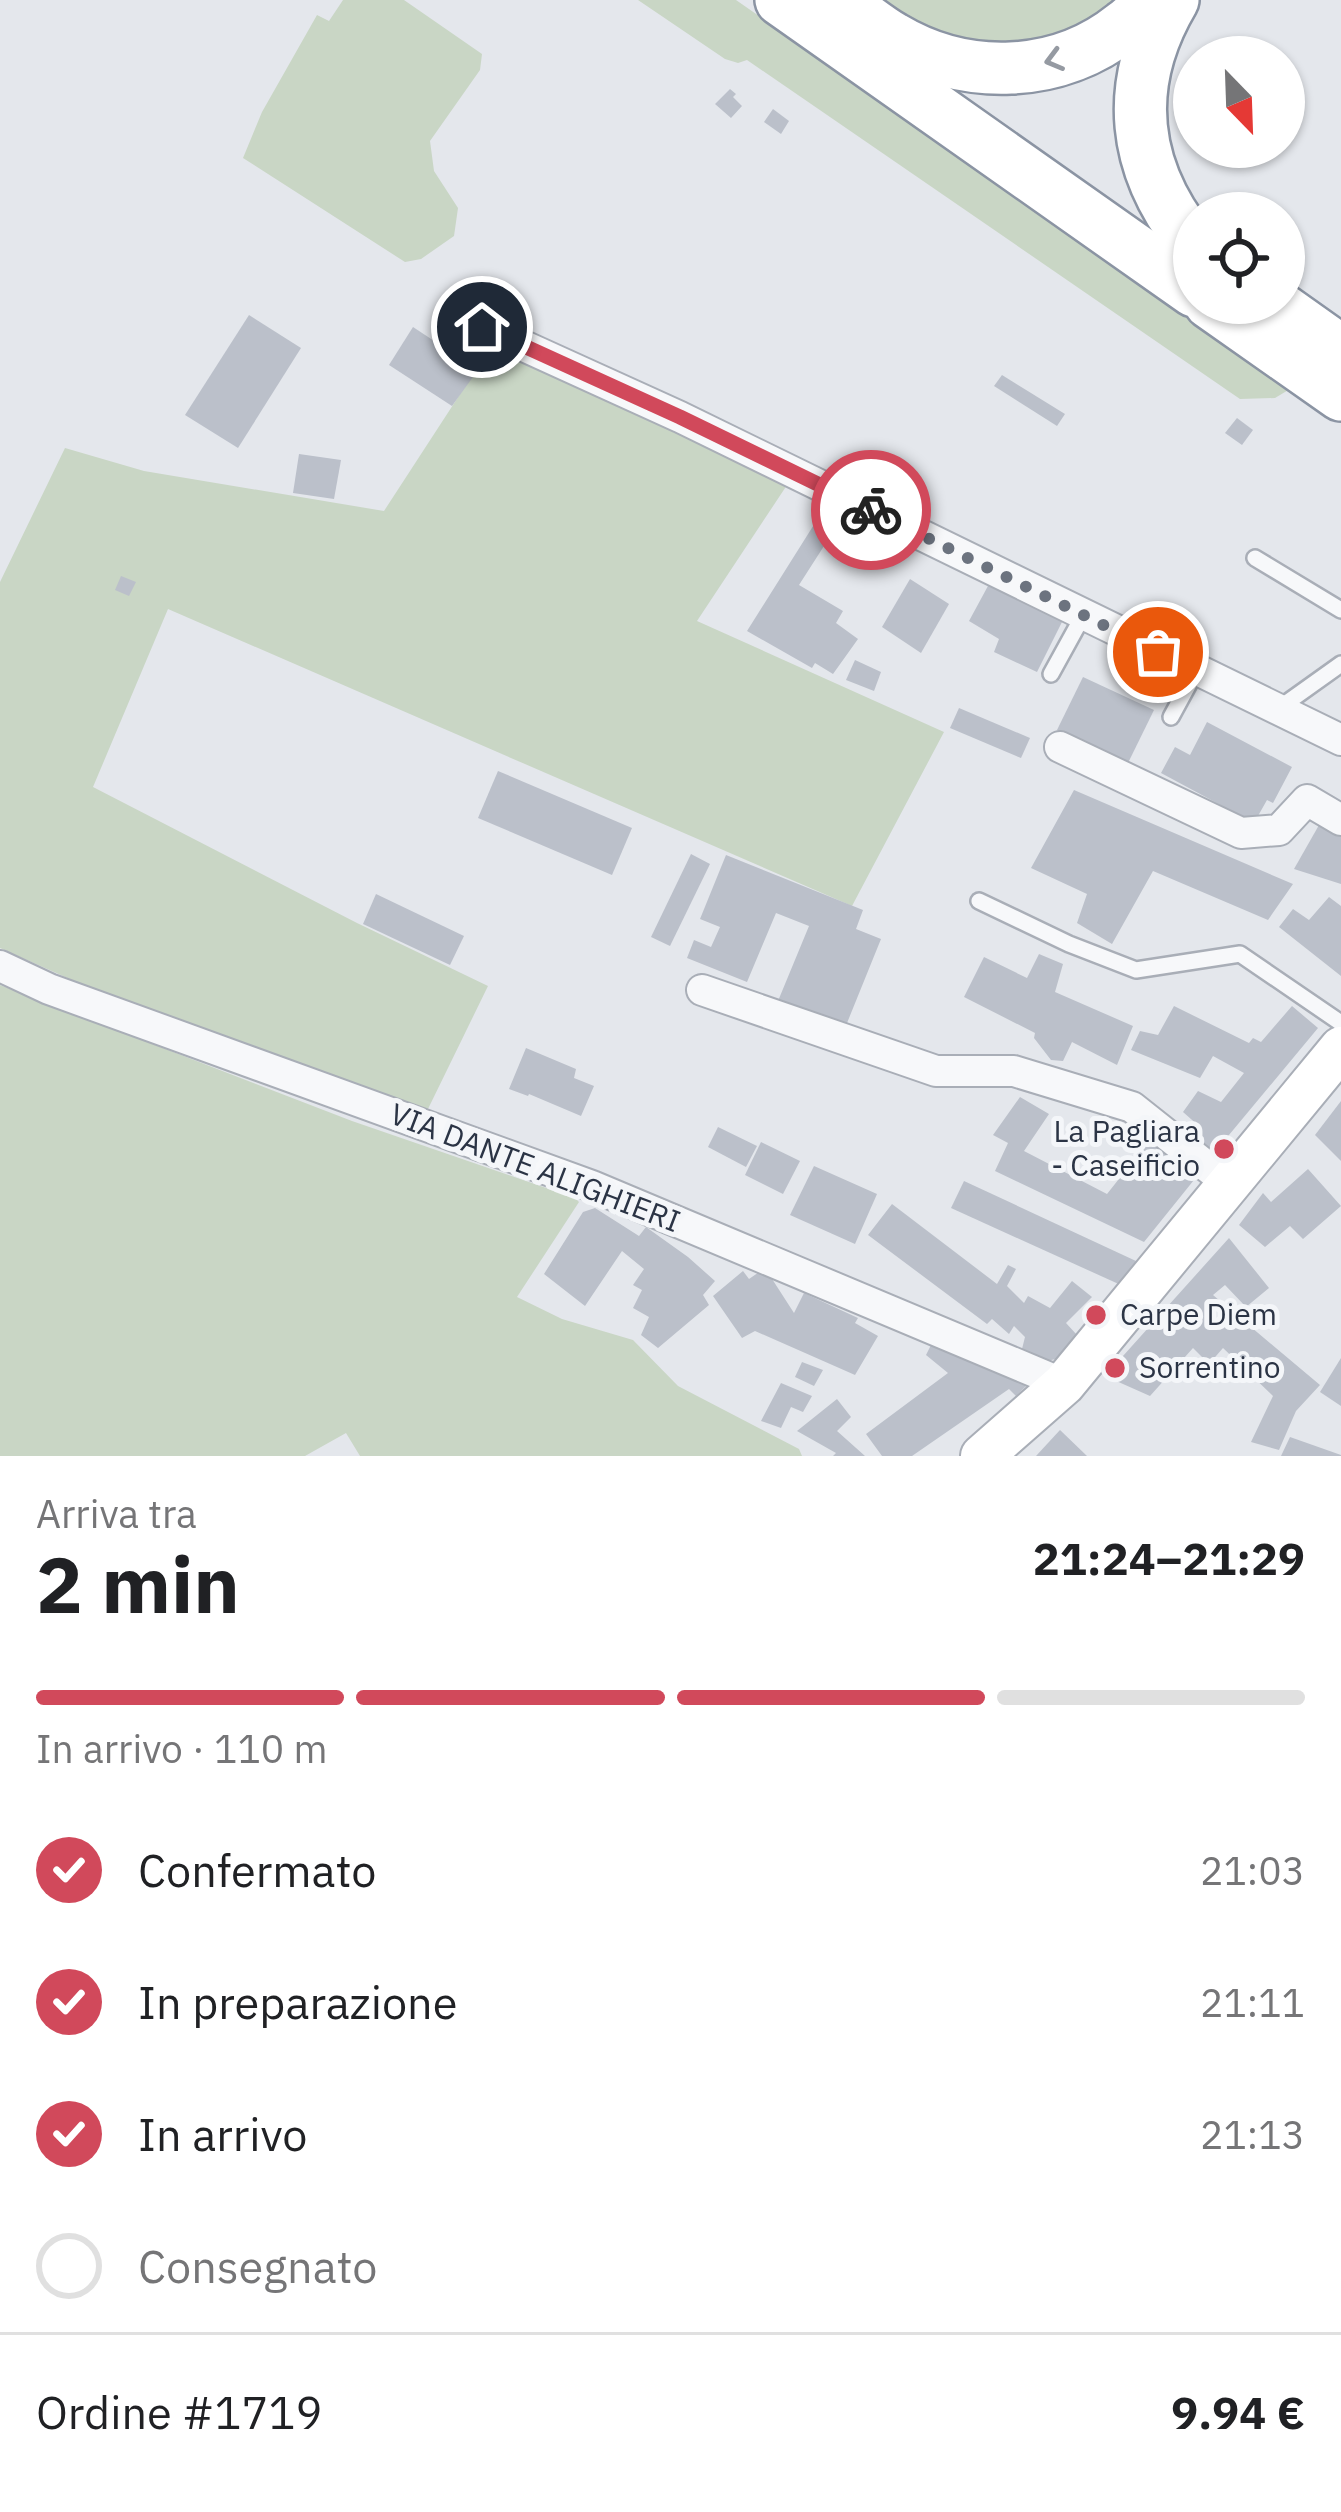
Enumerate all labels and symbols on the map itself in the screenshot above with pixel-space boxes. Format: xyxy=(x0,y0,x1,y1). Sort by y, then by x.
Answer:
north arrow xyxy=(1173,36,1305,168)
one-way arrow xyxy=(1044,46,1065,71)
pin xyxy=(431,276,533,378)
courier xyxy=(811,450,931,570)
pin xyxy=(1107,601,1209,703)
street label: VIA DANTE ALIGHIERI xyxy=(385,1093,686,1240)
place label: La Pagliara - Caseificio xyxy=(1051,1111,1200,1184)
marker: La Pagliara - Caseificio xyxy=(1211,1136,1237,1162)
place label: Carpe Diem xyxy=(1120,1294,1277,1333)
marker: Carpe Diem xyxy=(1083,1302,1109,1328)
place label: Sorrentino xyxy=(1139,1347,1280,1386)
marker: Sorrentino xyxy=(1102,1355,1128,1381)

